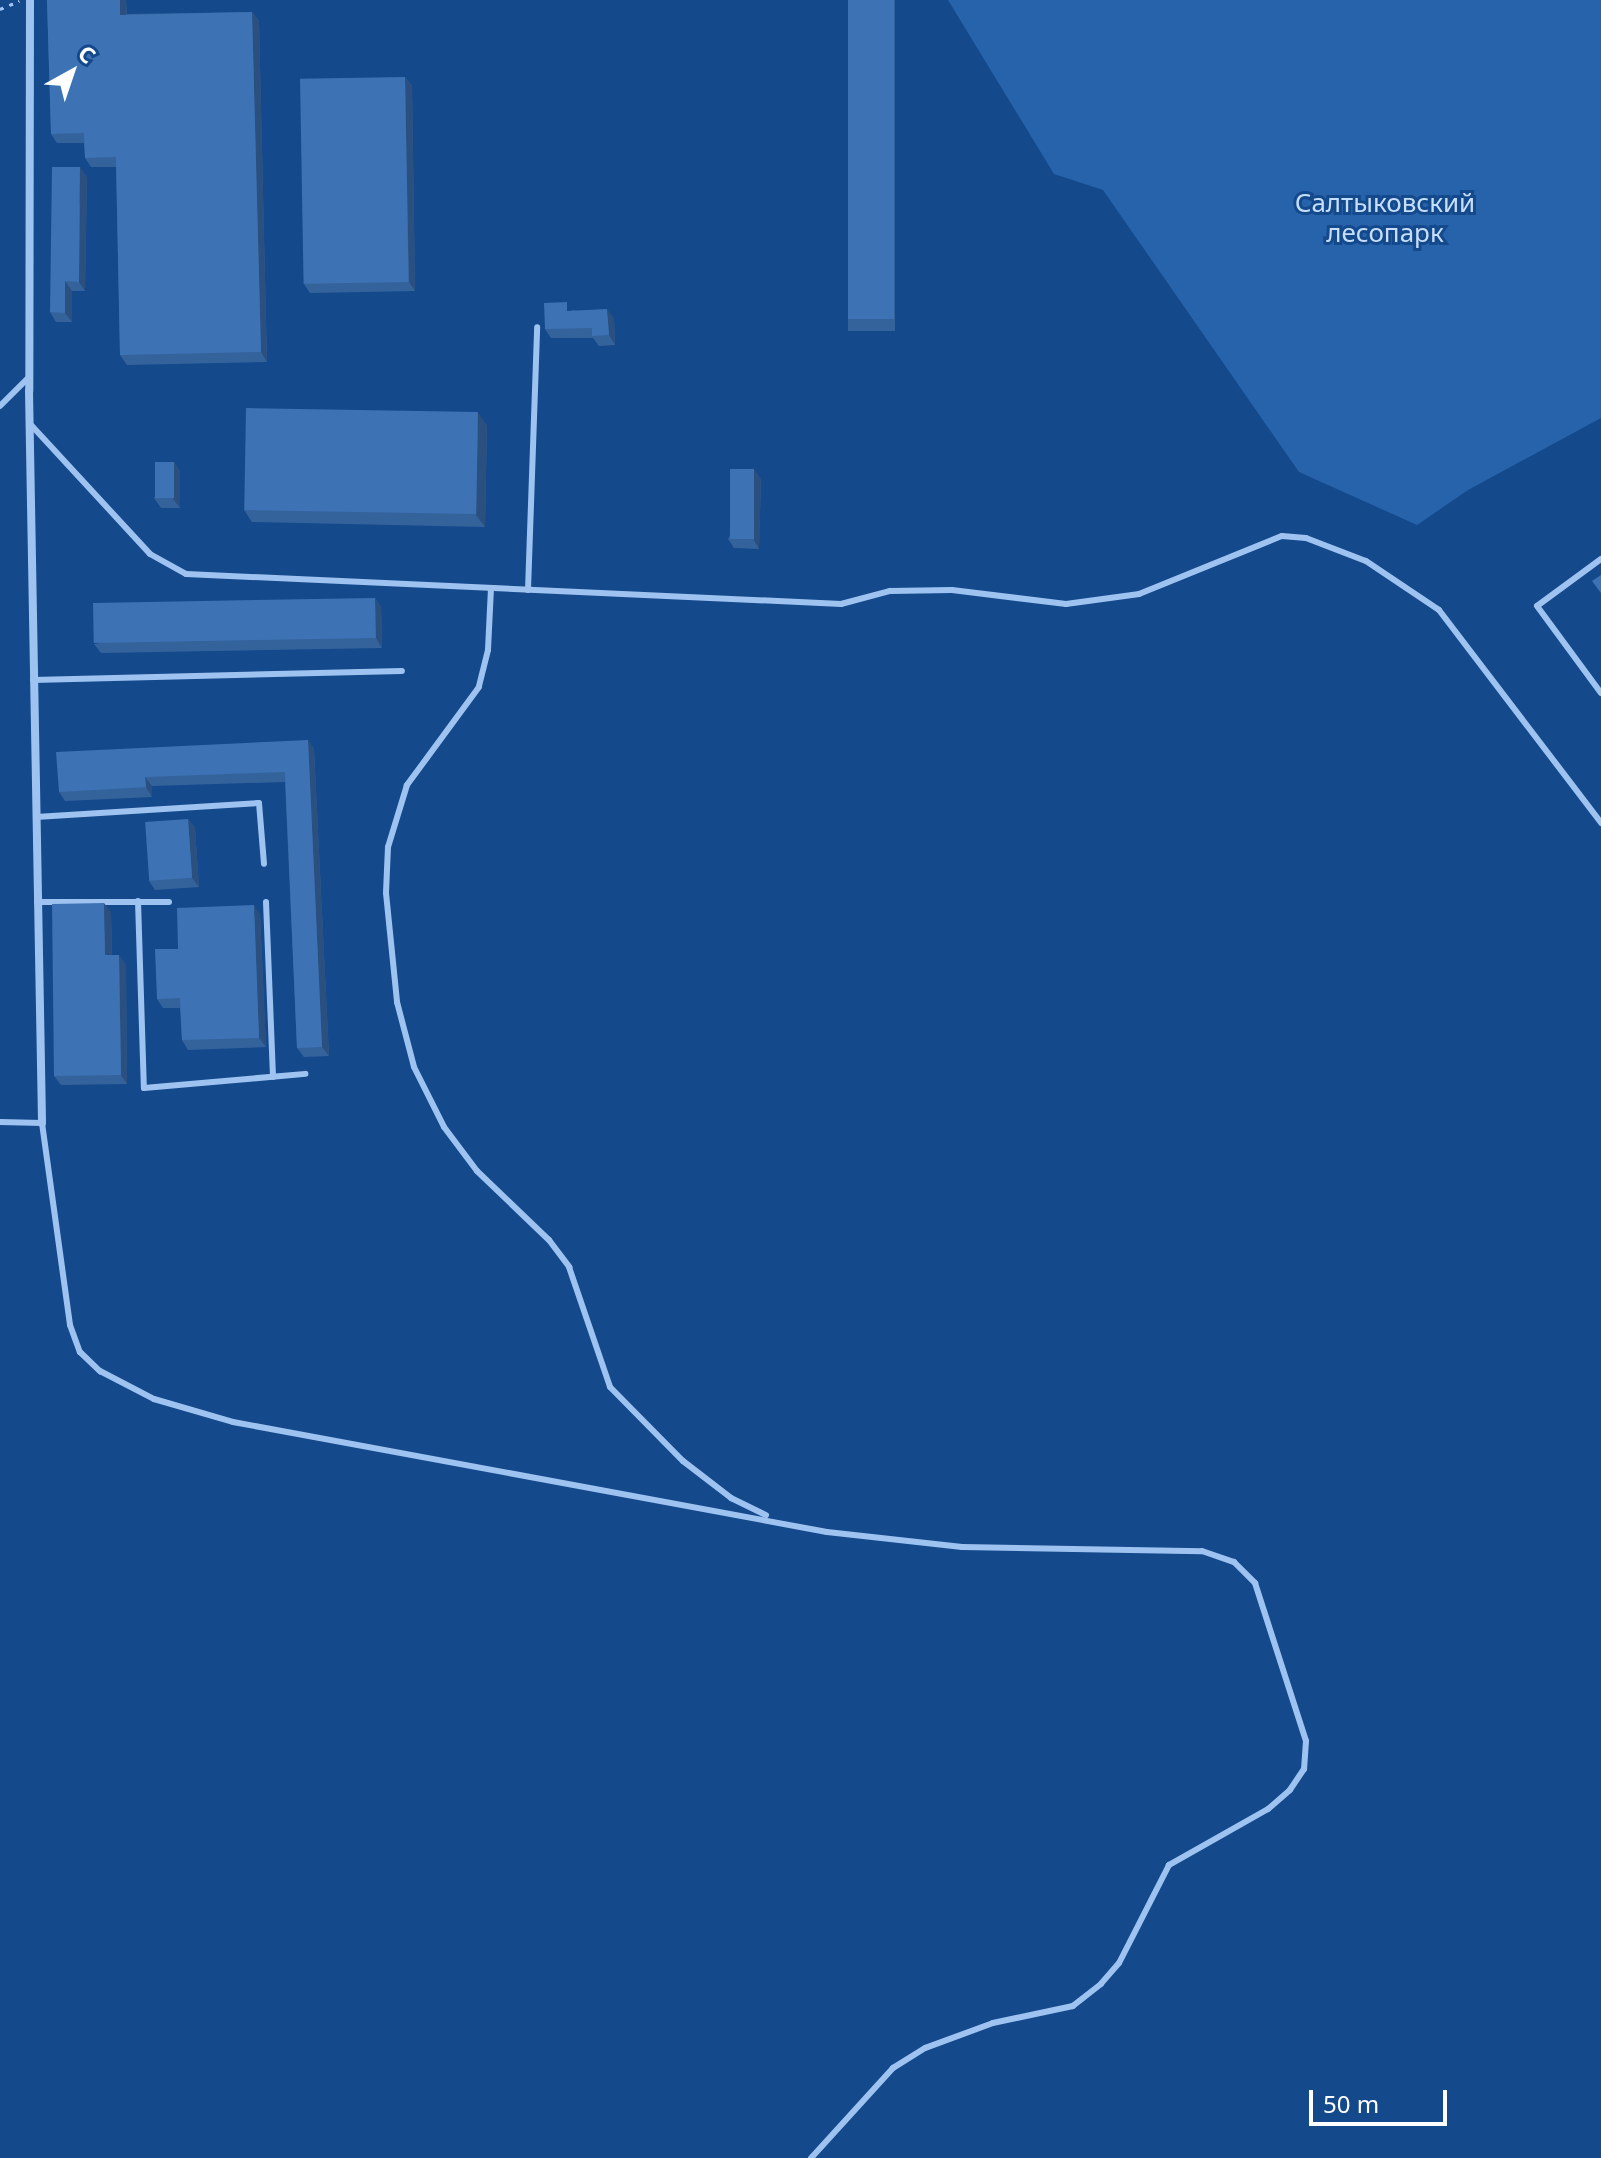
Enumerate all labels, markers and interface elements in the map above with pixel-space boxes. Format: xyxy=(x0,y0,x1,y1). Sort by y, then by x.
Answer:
north arrow xyxy=(32,32,112,112)
text: С xyxy=(72,38,103,70)
park label: Салтыковский лесопарк xyxy=(1295,187,1475,248)
scale bar xyxy=(1313,2074,1451,2124)
text: 50 m xyxy=(1323,2087,1379,2120)

